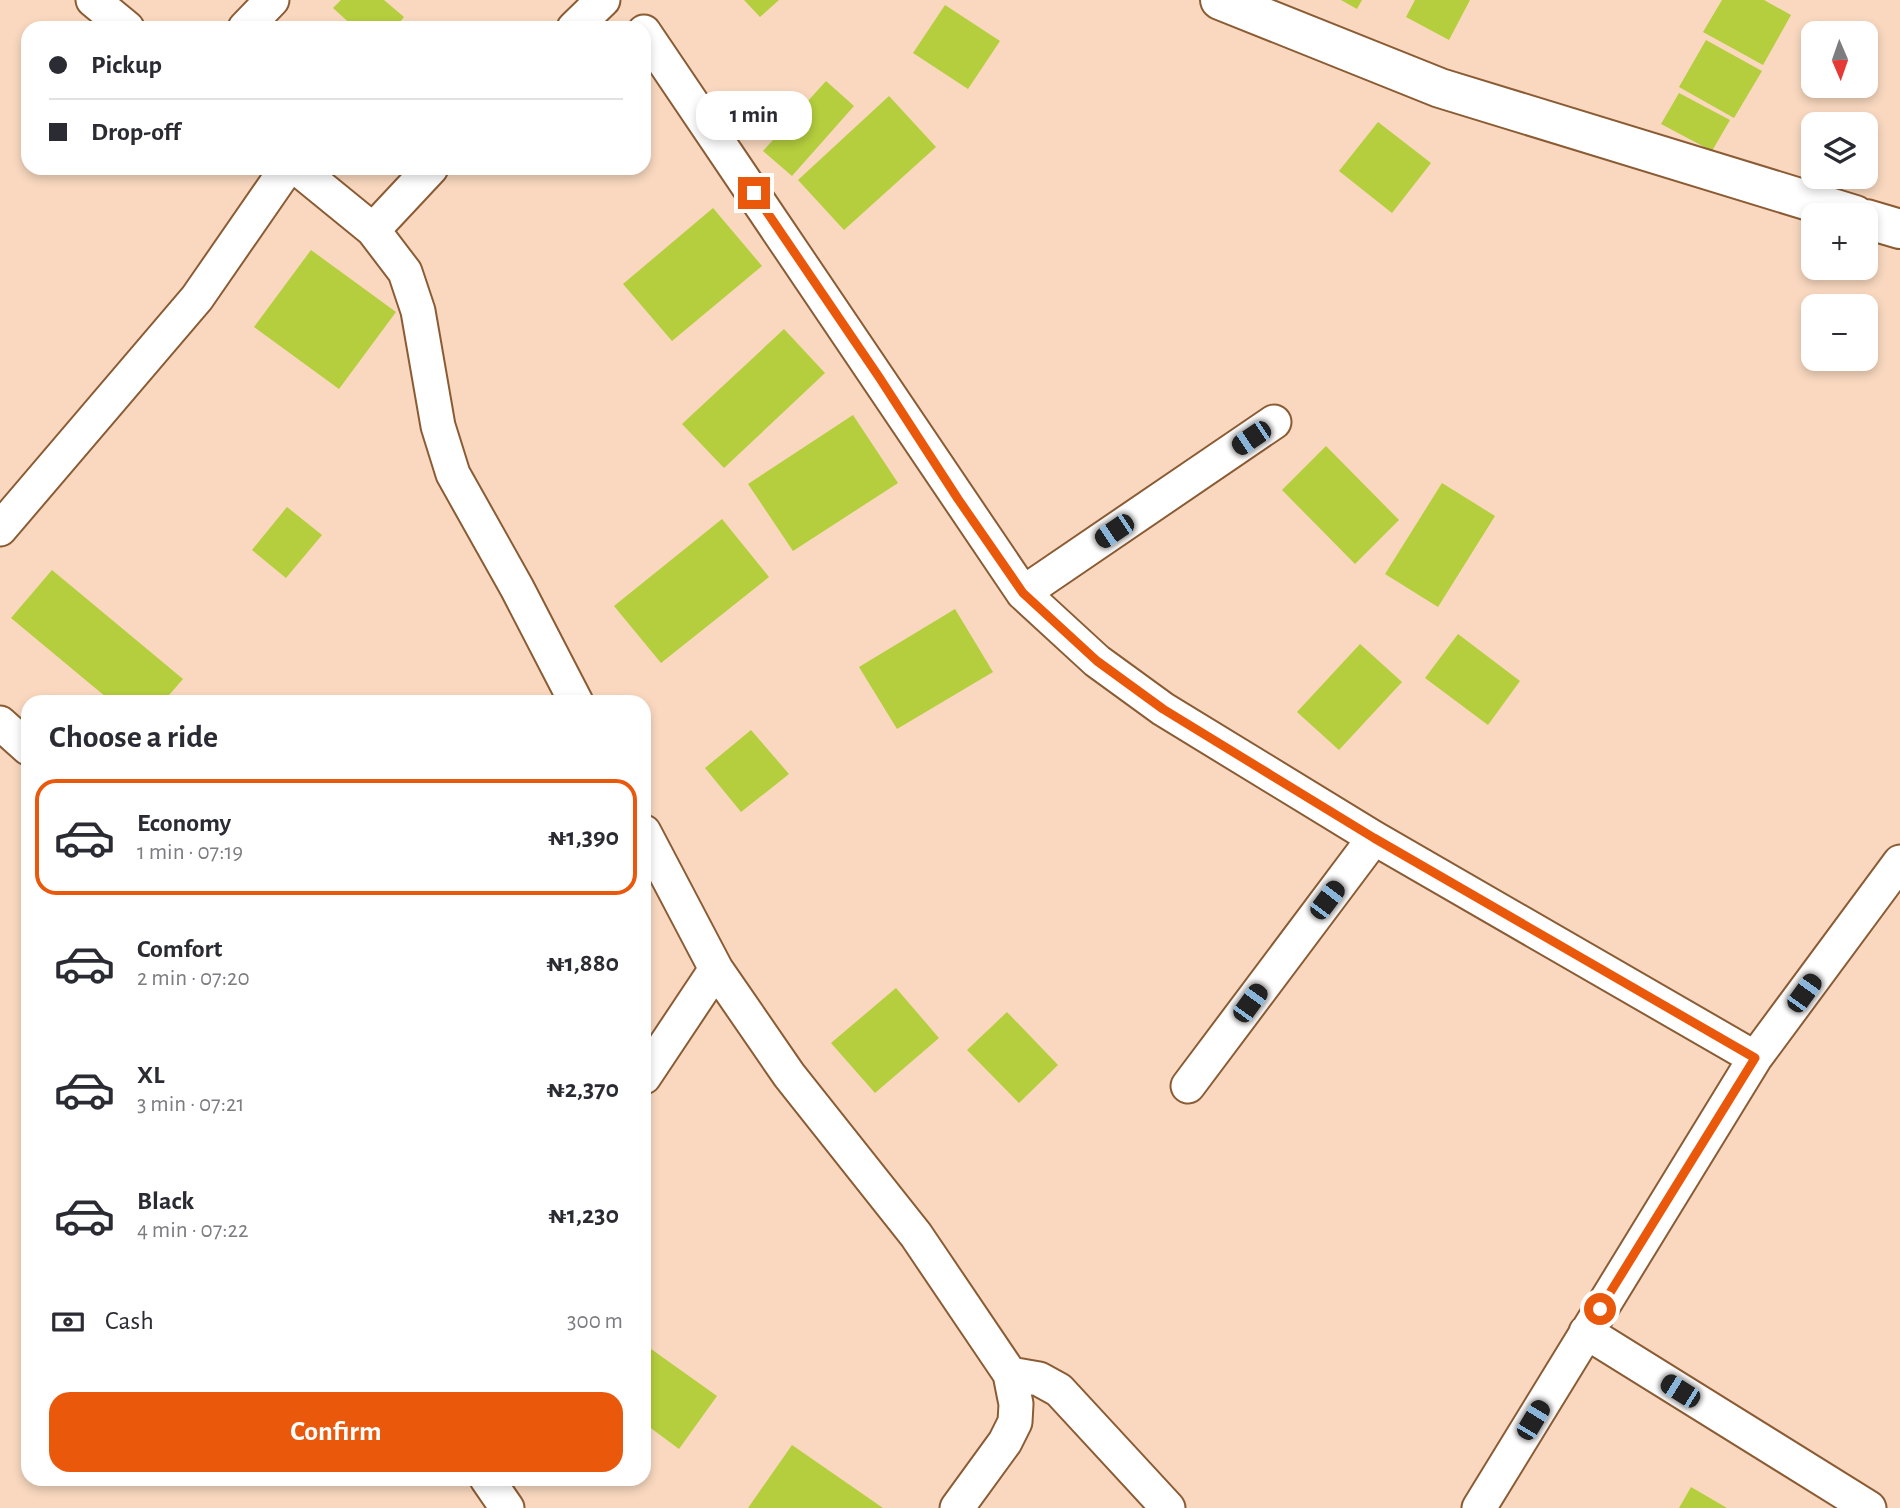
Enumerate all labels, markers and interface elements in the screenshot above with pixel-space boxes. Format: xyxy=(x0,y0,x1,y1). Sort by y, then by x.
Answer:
north arrow xyxy=(1801,21,1878,98)
map controls xyxy=(1801,21,1878,371)
text: Pickup xyxy=(91,52,162,78)
callout: 1 min xyxy=(696,92,812,140)
text: 1 min xyxy=(730,104,778,127)
button: layers xyxy=(1801,112,1878,189)
text: Drop-off xyxy=(91,119,180,145)
route end xyxy=(738,177,770,209)
button: + xyxy=(1801,203,1878,280)
button: − xyxy=(1801,294,1878,371)
car xyxy=(1228,418,1275,458)
car xyxy=(1091,511,1138,551)
text: Choose a ride xyxy=(49,721,218,753)
icon: car xyxy=(53,806,116,869)
text: Economy xyxy=(137,810,231,836)
text: ₦1,390 xyxy=(548,824,619,850)
text: 1 min · 07:19 xyxy=(137,841,243,864)
car xyxy=(1306,877,1349,923)
icon: car xyxy=(53,932,116,995)
text: Comfort xyxy=(137,936,222,962)
text: ₦1,880 xyxy=(546,950,619,976)
text: 2 min · 07:20 xyxy=(137,967,250,990)
car xyxy=(1784,970,1825,1016)
car xyxy=(1230,980,1271,1026)
icon: car xyxy=(53,1058,116,1121)
text: XL xyxy=(137,1062,164,1088)
text: ₦2,370 xyxy=(546,1076,619,1102)
text: 3 min · 07:21 xyxy=(137,1093,244,1116)
icon: car xyxy=(53,1184,116,1247)
text: Black xyxy=(137,1188,194,1214)
text: ₦1,230 xyxy=(548,1202,619,1228)
text: 4 min · 07:22 xyxy=(137,1219,248,1242)
route start xyxy=(1584,1293,1616,1325)
icon: cash xyxy=(49,1303,87,1341)
text: Cash xyxy=(105,1308,154,1334)
text: 300 m xyxy=(567,1310,623,1333)
car xyxy=(1657,1371,1704,1411)
button: Confirm xyxy=(49,1392,623,1472)
car xyxy=(1514,1397,1553,1443)

